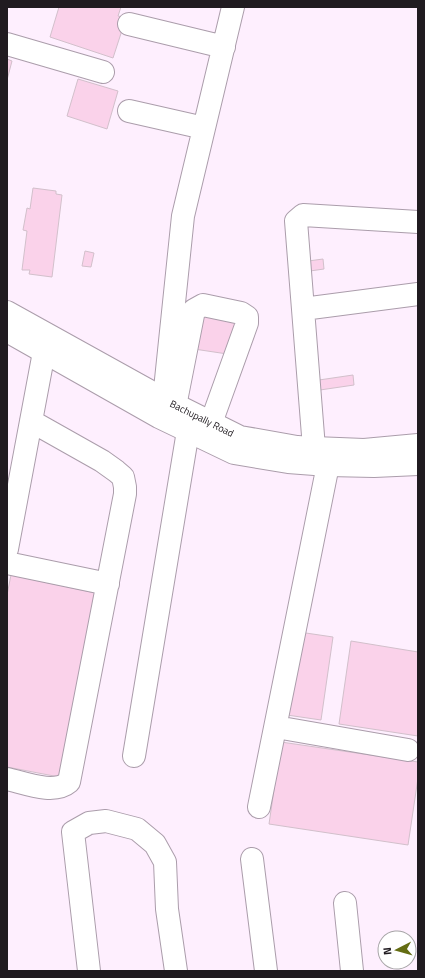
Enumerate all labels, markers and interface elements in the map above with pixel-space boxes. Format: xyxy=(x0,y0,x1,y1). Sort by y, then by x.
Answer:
street label: Bachupally Road xyxy=(167,396,237,440)
north arrow xyxy=(377,930,417,970)
text: N xyxy=(379,946,395,956)

